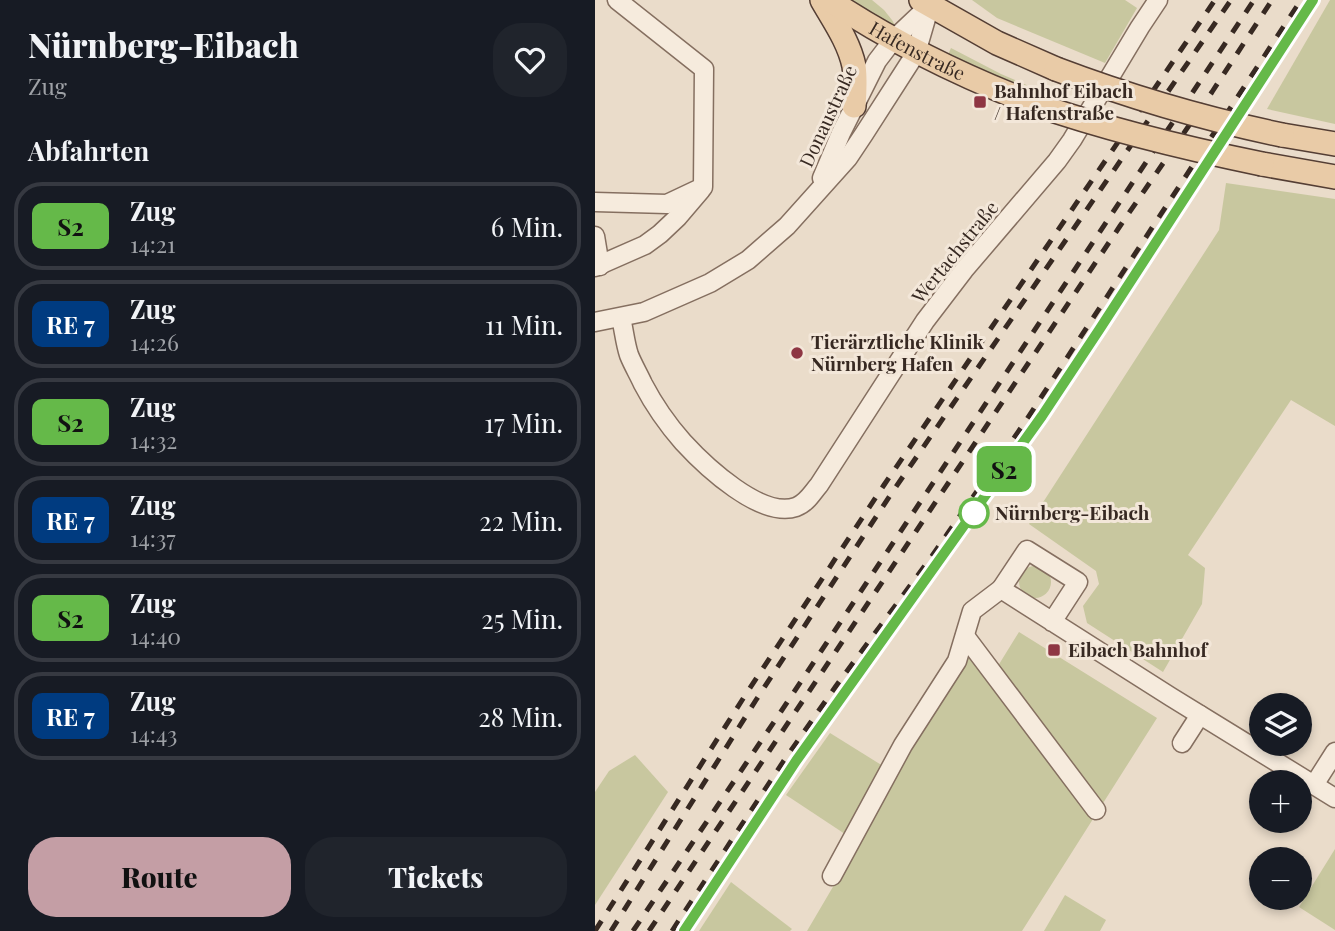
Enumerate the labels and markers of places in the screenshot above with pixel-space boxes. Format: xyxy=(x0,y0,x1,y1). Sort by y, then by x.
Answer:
place label: Bahnhof Eibach / Hafenstraße xyxy=(994,77,1134,125)
marker: Bahnhof Eibach / Hafenstraße xyxy=(972,94,988,110)
place label: Tierärztliche Klinik Nürnberg Hafen xyxy=(811,328,984,376)
marker: Tierärztliche Klinik Nürnberg Hafen xyxy=(789,345,805,361)
marker: Nürnberg-Eibach xyxy=(959,498,989,528)
place label: Nürnberg-Eibach xyxy=(995,499,1150,525)
place label: Eibach Bahnhof xyxy=(1068,636,1210,662)
marker: Eibach Bahnhof xyxy=(1046,642,1062,658)

